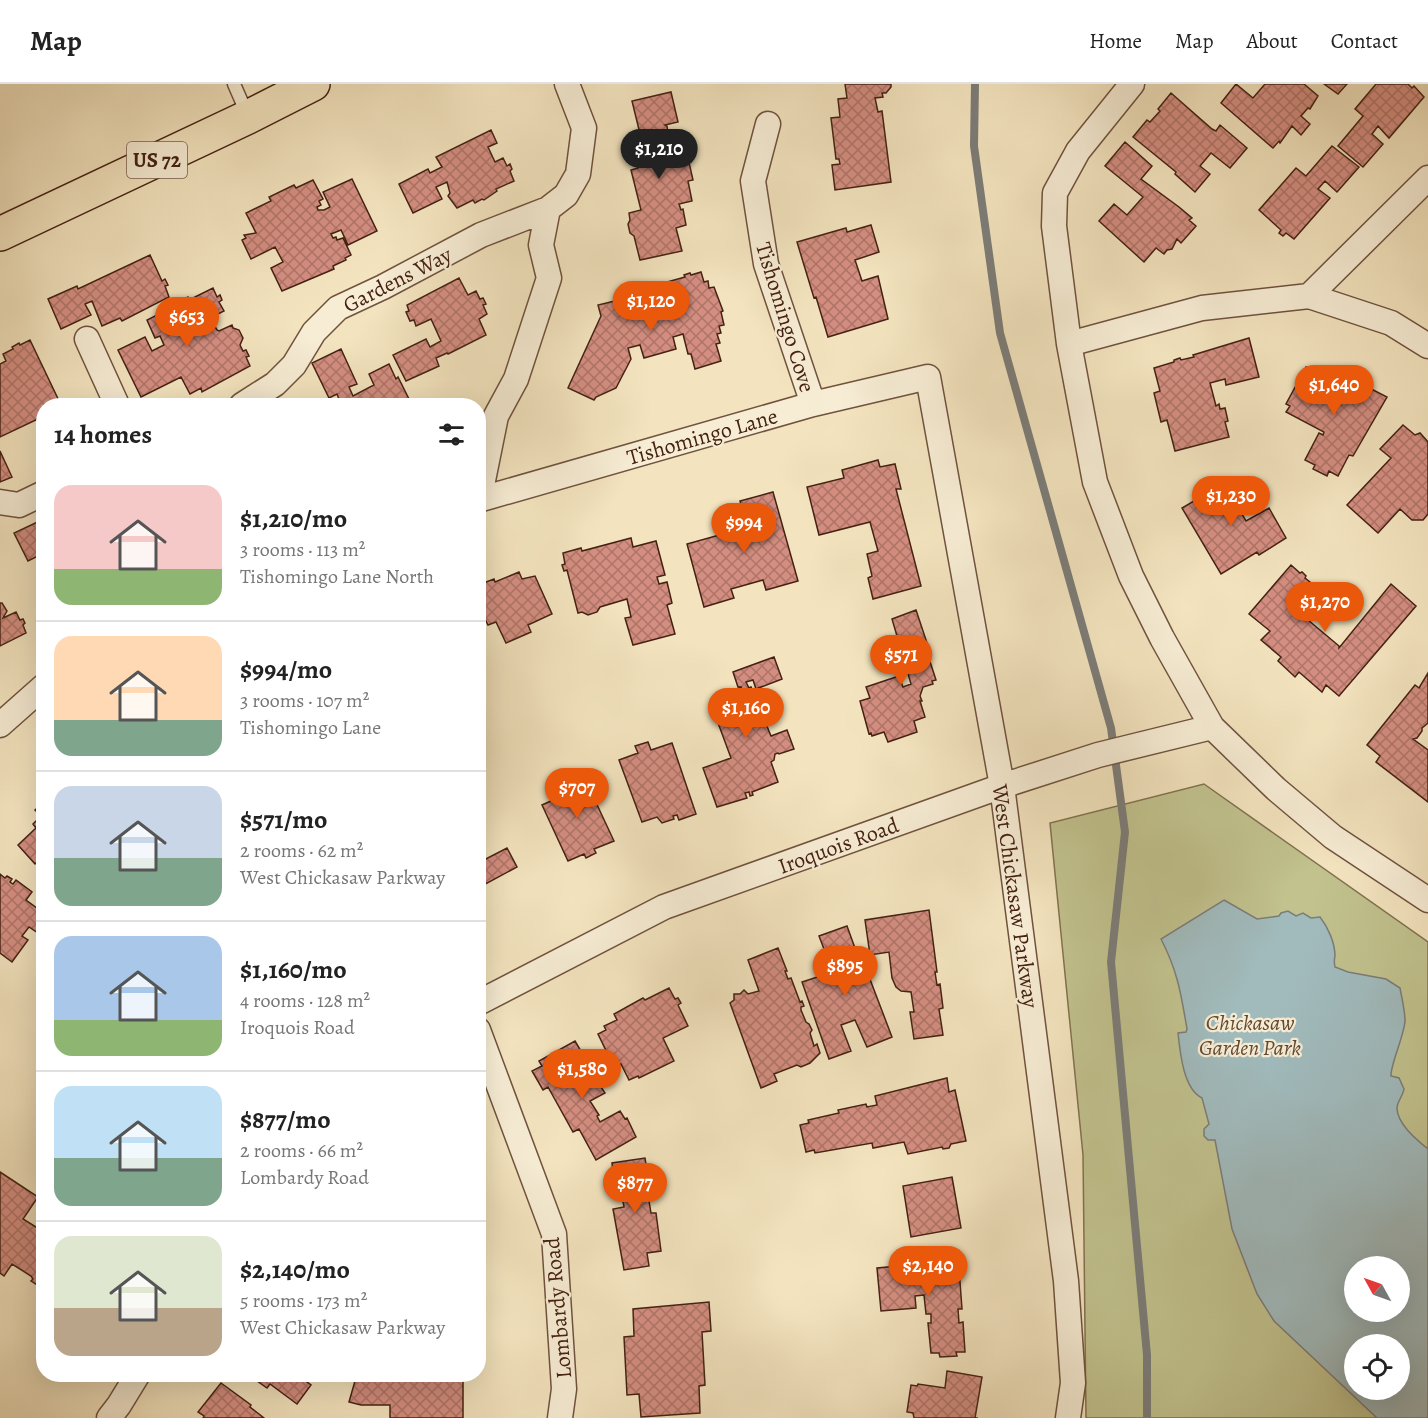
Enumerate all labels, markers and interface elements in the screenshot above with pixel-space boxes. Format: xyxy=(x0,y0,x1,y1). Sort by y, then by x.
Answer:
text: Map xyxy=(30,22,82,60)
text: Home xyxy=(1089,27,1142,55)
text: Map xyxy=(1175,27,1213,55)
text: About xyxy=(1246,27,1298,55)
text: Contact xyxy=(1331,27,1398,55)
pin: $1,210 xyxy=(610,129,708,180)
text: $1,210 xyxy=(635,135,683,162)
road number: US 72 xyxy=(127,142,187,178)
street label: Tishomingo Cove xyxy=(748,239,822,396)
street label: Gardens Way xyxy=(338,240,457,320)
pin: $1,120 xyxy=(602,281,700,332)
text: $1,120 xyxy=(627,287,675,314)
pin: $653 xyxy=(151,297,223,348)
text: $653 xyxy=(169,303,205,330)
pin: $1,640 xyxy=(1285,365,1383,416)
text: $1,640 xyxy=(1309,371,1359,398)
street label: Tishomingo Lane xyxy=(623,401,781,473)
text: 14 homes xyxy=(54,417,152,452)
icon: filters xyxy=(435,418,468,451)
pin: $1,230 xyxy=(1182,476,1280,527)
text: $1,230 xyxy=(1206,482,1256,509)
text: $1,210/mo xyxy=(240,501,347,536)
pin: $994 xyxy=(708,503,780,554)
icon: home xyxy=(102,509,174,581)
text: $994 xyxy=(725,509,763,536)
text: 3 rooms · 113 m² xyxy=(240,536,365,563)
text: Tishomingo Lane North xyxy=(240,563,434,590)
pin: $1,270 xyxy=(1276,582,1374,633)
text: $1,270 xyxy=(1300,588,1350,615)
pin: $571 xyxy=(865,635,937,686)
text: $571 xyxy=(884,641,918,668)
text: $994/mo xyxy=(240,652,332,687)
icon: home xyxy=(102,660,174,732)
text: 3 rooms · 107 m² xyxy=(240,687,369,714)
pin: $1,160 xyxy=(697,688,795,739)
text: $1,160 xyxy=(722,694,770,721)
text: Tishomingo Lane xyxy=(240,714,381,741)
pin: $707 xyxy=(541,768,613,819)
text: $707 xyxy=(559,774,595,801)
street label: West Chickasaw Parkway xyxy=(984,781,1046,1010)
text: $571/mo xyxy=(240,802,327,837)
icon: home xyxy=(102,810,174,882)
street label: Iroquois Road xyxy=(774,810,903,882)
text: 2 rooms · 62 m² xyxy=(240,837,363,864)
text: West Chickasaw Parkway xyxy=(240,864,445,891)
pin: $895 xyxy=(809,946,881,997)
text: $1,160/mo xyxy=(240,952,347,987)
text: $895 xyxy=(827,952,863,979)
icon: home xyxy=(102,960,174,1032)
text: 4 rooms · 128 m² xyxy=(240,987,370,1014)
park label: Chickasaw Garden Park xyxy=(1199,1008,1301,1063)
text: Iroquois Road xyxy=(240,1014,355,1041)
pin: $1,580 xyxy=(533,1049,631,1100)
text: $1,580 xyxy=(557,1055,607,1082)
text: $877/mo xyxy=(240,1102,331,1137)
icon: home xyxy=(102,1110,174,1182)
text: 2 rooms · 66 m² xyxy=(240,1137,363,1164)
pin: $877 xyxy=(599,1163,671,1214)
text: Lombardy Road xyxy=(240,1164,369,1191)
text: $877 xyxy=(617,1169,653,1196)
street label: Lombardy Road xyxy=(537,1236,579,1380)
pin: $2,140 xyxy=(879,1246,977,1297)
text: $2,140/mo xyxy=(240,1252,350,1287)
text: $2,140 xyxy=(903,1252,953,1279)
north arrow xyxy=(1344,1256,1410,1322)
map controls xyxy=(1344,1256,1410,1400)
icon: home xyxy=(102,1260,174,1332)
text: 5 rooms · 173 m² xyxy=(240,1287,367,1314)
text: West Chickasaw Parkway xyxy=(240,1314,445,1341)
button: locate xyxy=(1344,1334,1410,1400)

